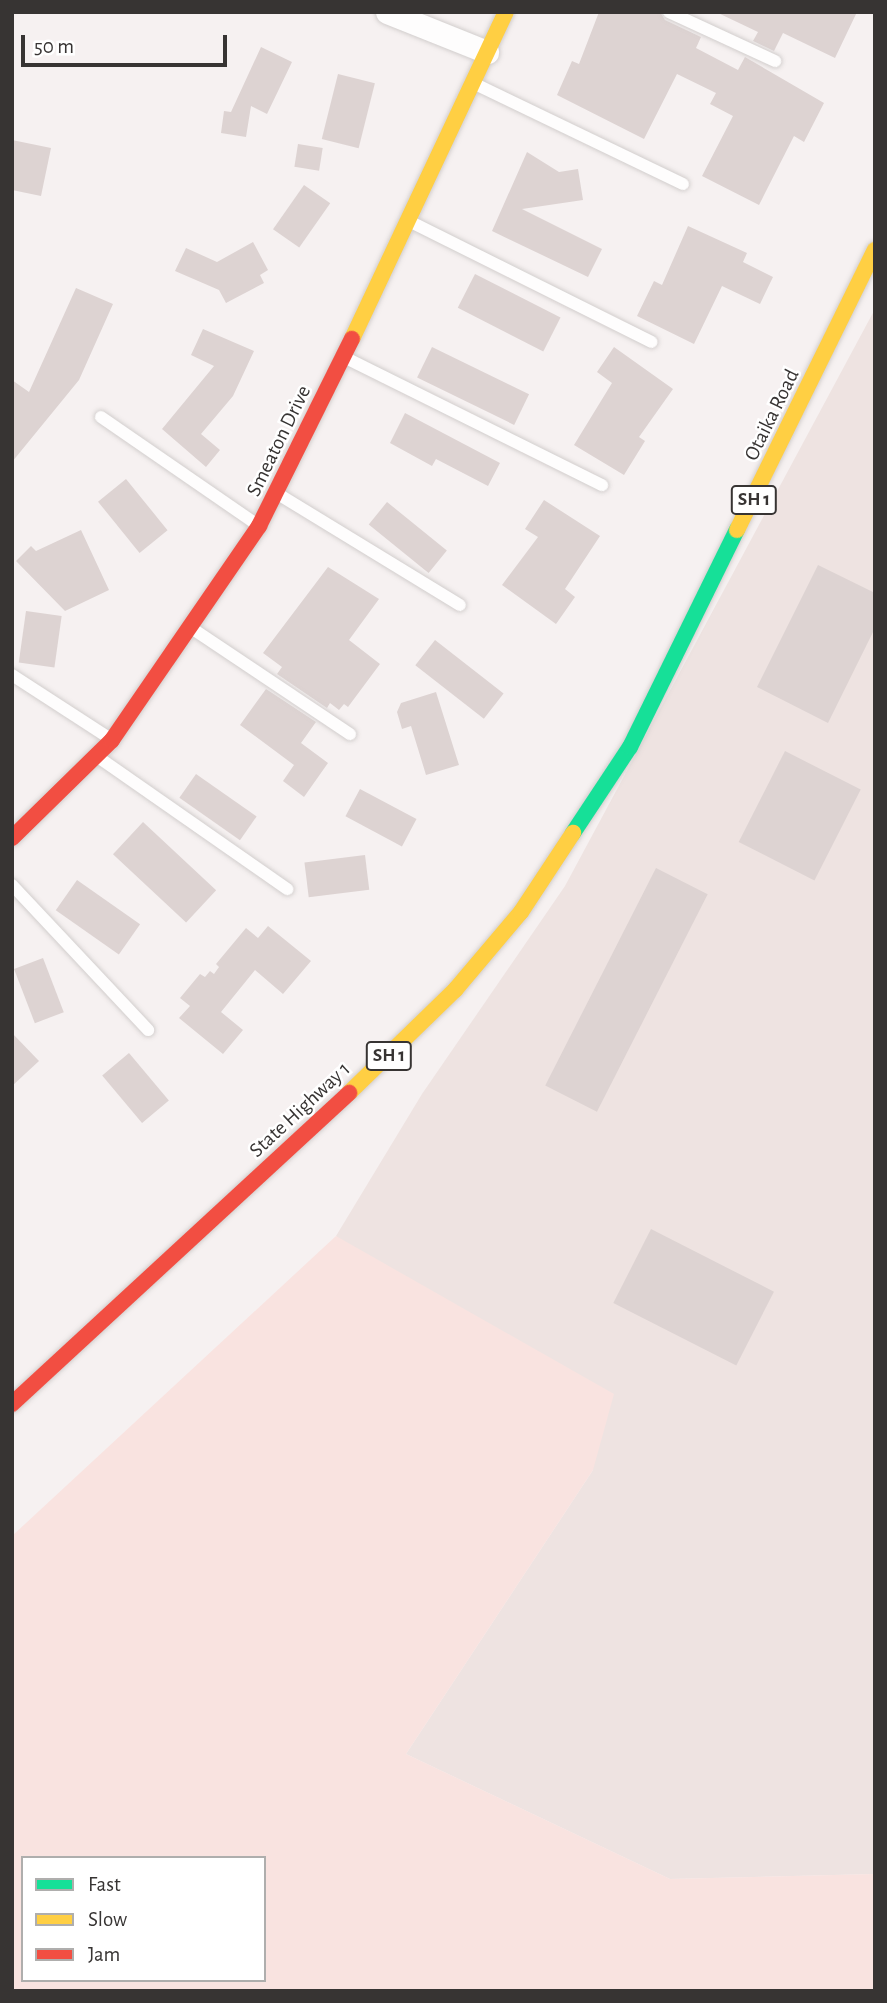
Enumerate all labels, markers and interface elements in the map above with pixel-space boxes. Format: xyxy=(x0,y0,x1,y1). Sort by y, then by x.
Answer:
scale bar xyxy=(24,21,231,65)
text: 50 m xyxy=(34,36,74,57)
street label: Otaika Road xyxy=(739,365,805,465)
street label: Smeaton Drive xyxy=(241,381,317,501)
road number: SH 1 xyxy=(730,485,778,516)
road number: SH 1 xyxy=(364,1040,414,1072)
street label: State Highway 1 xyxy=(244,1057,356,1163)
legend xyxy=(21,1856,266,1982)
text: Fast xyxy=(88,1874,121,1895)
text: Slow xyxy=(88,1909,127,1930)
text: Jam xyxy=(88,1944,120,1965)

